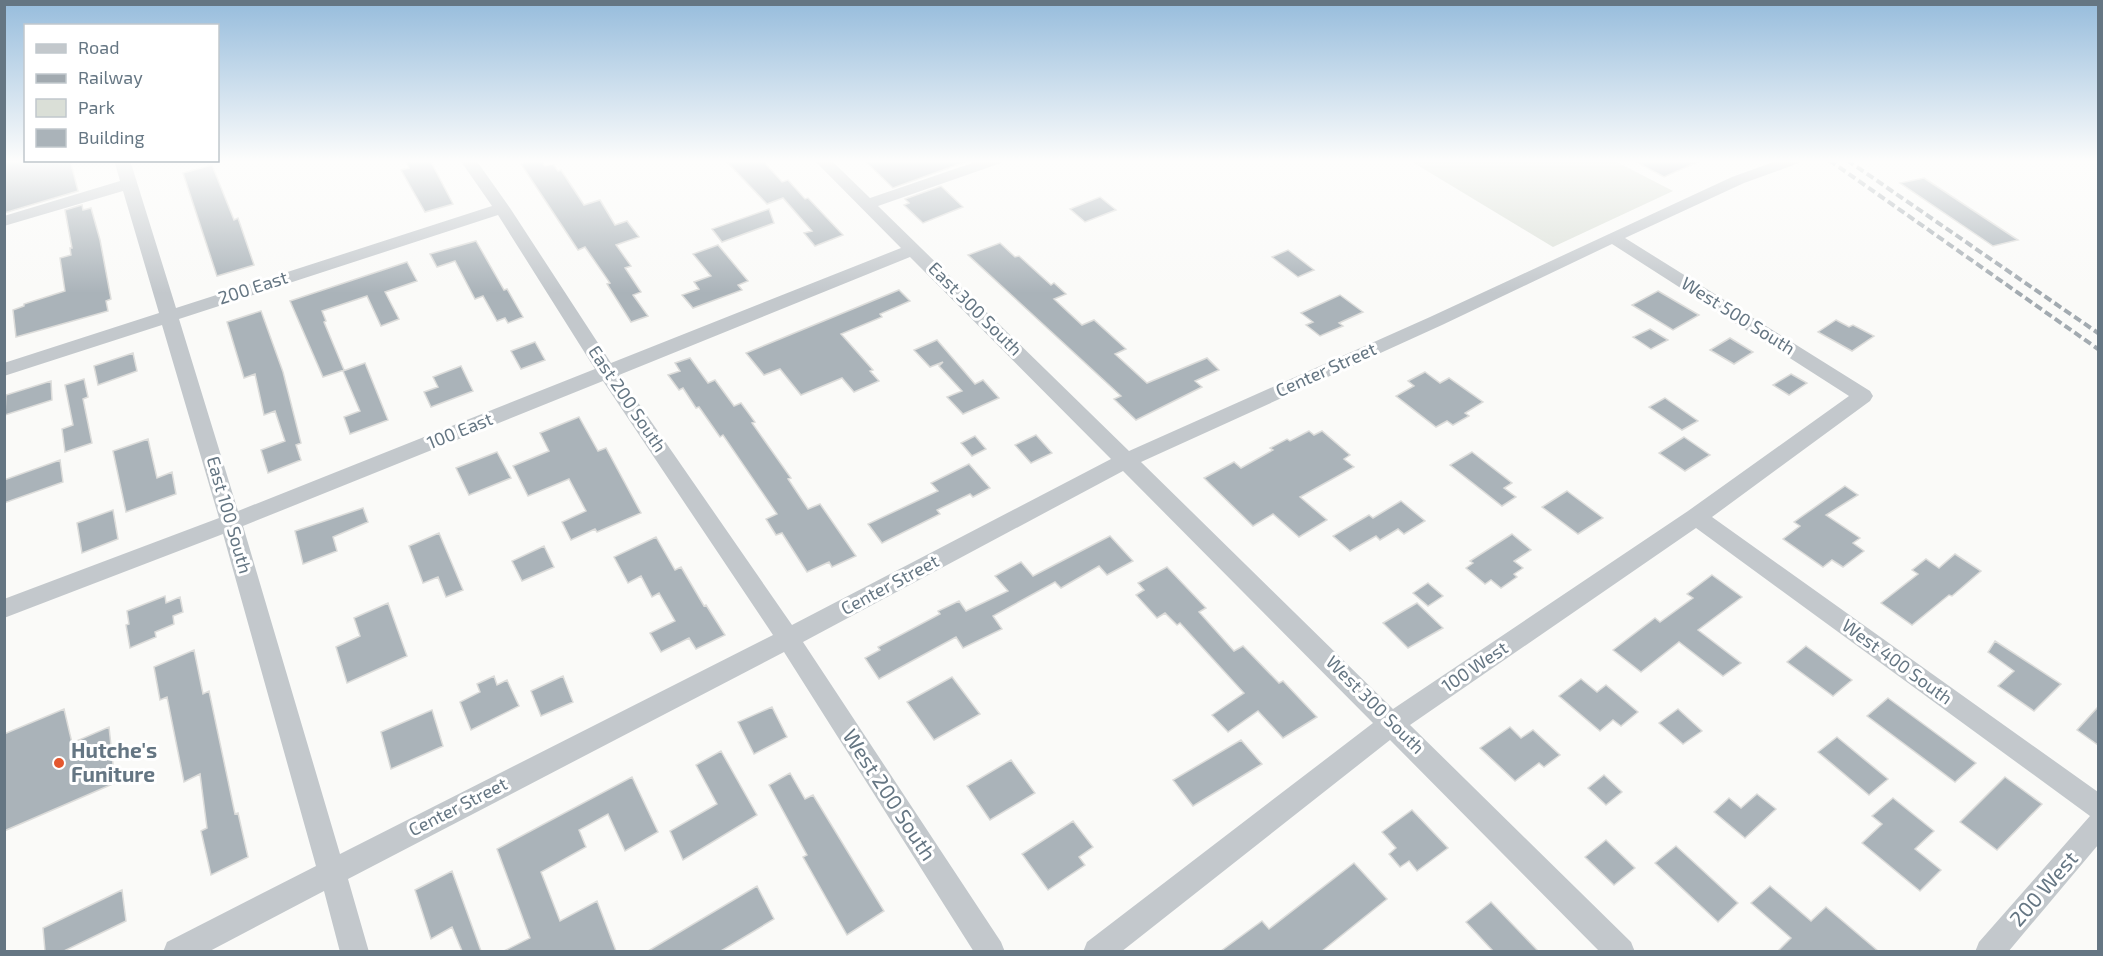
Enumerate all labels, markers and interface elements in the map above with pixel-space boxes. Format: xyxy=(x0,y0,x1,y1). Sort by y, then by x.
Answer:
legend xyxy=(24,24,219,162)
text: Road xyxy=(78,36,119,58)
text: Railway xyxy=(78,66,143,88)
text: Park xyxy=(78,96,115,118)
text: Building xyxy=(78,126,145,148)
street label: East 300 South xyxy=(924,257,1027,360)
street label: 200 East xyxy=(215,265,290,309)
street label: West 500 South xyxy=(1678,271,1799,359)
street label: Center Street xyxy=(1272,337,1379,401)
street label: East 200 South xyxy=(584,341,672,456)
street label: 100 East xyxy=(424,407,496,453)
street label: East 100 South xyxy=(203,454,257,576)
street label: Center Street xyxy=(837,549,942,619)
street label: West 400 South xyxy=(1838,614,1957,709)
street label: 100 West xyxy=(1437,636,1512,696)
street label: West 300 South xyxy=(1322,651,1429,758)
street label: West 200 South xyxy=(838,724,942,865)
place label: Hutche's Funiture xyxy=(71,737,157,786)
marker: Hutche's Funiture xyxy=(52,756,66,770)
street label: Center Street xyxy=(405,772,511,840)
street label: 200 West xyxy=(2004,845,2082,931)

